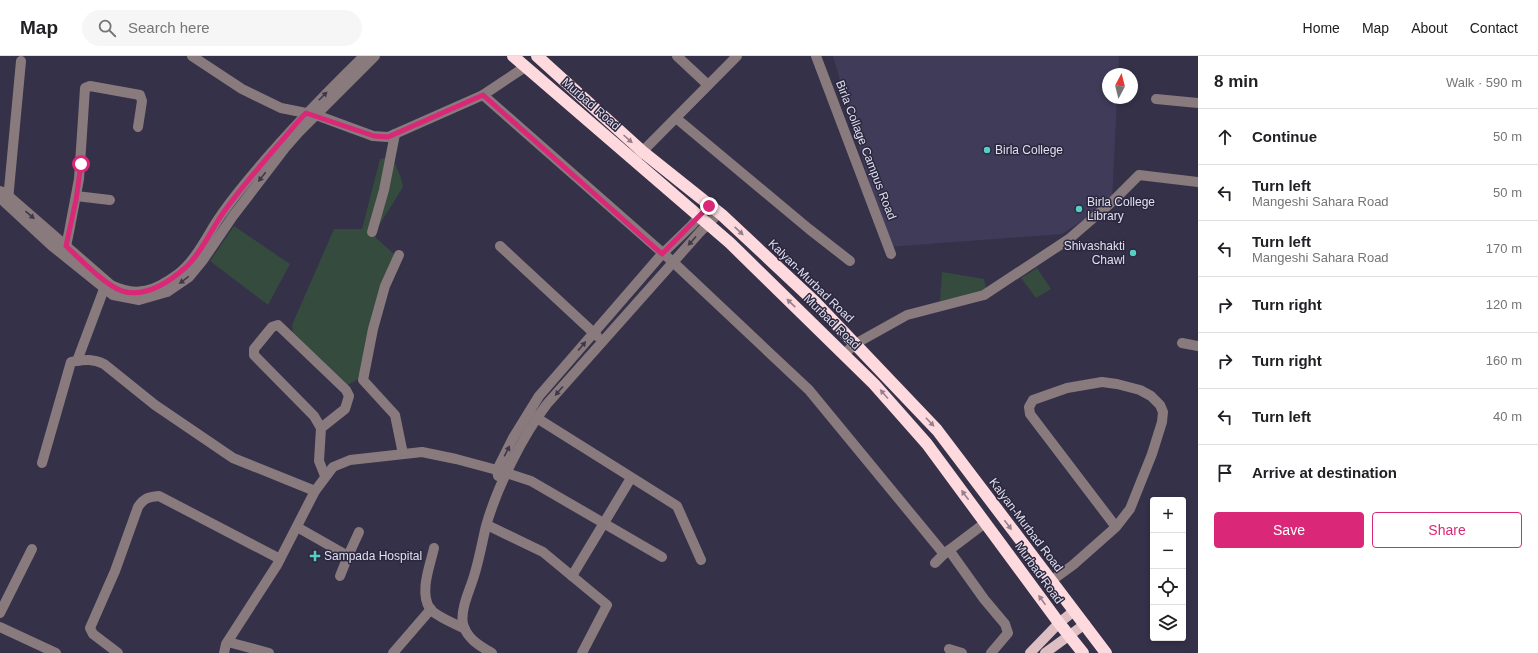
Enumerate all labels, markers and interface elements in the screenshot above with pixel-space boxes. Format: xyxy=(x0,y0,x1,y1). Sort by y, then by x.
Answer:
search box xyxy=(82,10,362,46)
text: Map xyxy=(20,17,58,38)
icon: search xyxy=(96,17,118,39)
text: Search here xyxy=(128,19,210,36)
text: Home xyxy=(1303,20,1340,36)
text: Map xyxy=(1362,20,1389,36)
text: About xyxy=(1411,20,1448,36)
text: Contact xyxy=(1470,20,1518,36)
north arrow xyxy=(1102,68,1138,104)
text: 8 min xyxy=(1214,72,1258,91)
street label: Murbad Road xyxy=(559,75,623,133)
text: Walk · 590 m xyxy=(1446,75,1522,90)
street label: Birla Collage Campus Road xyxy=(833,78,899,222)
one-way arrow xyxy=(318,92,328,101)
icon: ahead xyxy=(1214,126,1236,148)
text: Continue xyxy=(1252,128,1317,145)
text: 50 m xyxy=(1493,129,1522,144)
one-way arrow xyxy=(623,134,633,143)
place label: Birla College xyxy=(995,143,1063,157)
marker: Birla College xyxy=(982,145,992,155)
route start xyxy=(72,155,90,173)
one-way arrow xyxy=(258,171,267,182)
text: Turn left xyxy=(1252,177,1311,194)
icon: left xyxy=(1214,182,1236,204)
text: 50 m xyxy=(1493,185,1522,200)
text: Mangeshi Sahara Road xyxy=(1252,194,1389,209)
place label: Birla College Library xyxy=(1087,195,1155,223)
route end xyxy=(700,197,718,215)
marker: Birla College Library xyxy=(1074,204,1084,214)
one-way arrow xyxy=(25,210,35,220)
one-way arrow xyxy=(734,226,743,235)
text: Turn left xyxy=(1252,233,1311,250)
one-way arrow xyxy=(687,236,696,246)
street label: Kalyan-Murbad Road xyxy=(765,236,857,326)
icon: left xyxy=(1214,238,1236,260)
place label: Shivashakti Chawl xyxy=(1064,239,1125,267)
text: 170 m xyxy=(1486,241,1522,256)
marker: Shivashakti Chawl xyxy=(1128,248,1138,258)
text: Mangeshi Sahara Road xyxy=(1252,250,1389,265)
one-way arrow xyxy=(179,276,190,284)
street label: Murbad Road xyxy=(801,292,863,352)
icon: right xyxy=(1214,294,1236,316)
text: Turn right xyxy=(1252,296,1322,313)
text: 120 m xyxy=(1486,297,1522,312)
one-way arrow xyxy=(786,298,796,307)
one-way arrow xyxy=(577,340,586,351)
icon: right xyxy=(1214,350,1236,372)
text: Turn right xyxy=(1252,352,1322,369)
text: 160 m xyxy=(1486,353,1522,368)
one-way arrow xyxy=(554,385,563,396)
one-way arrow xyxy=(879,389,888,399)
icon: left xyxy=(1214,406,1236,428)
text: Turn left xyxy=(1252,408,1311,425)
text: 40 m xyxy=(1493,409,1522,424)
one-way arrow xyxy=(925,417,934,427)
one-way arrow xyxy=(504,445,510,457)
icon: arrive xyxy=(1214,462,1236,484)
text: Arrive at destination xyxy=(1252,464,1397,481)
street label: Kalyan-Murbad Road xyxy=(986,475,1066,575)
one-way arrow xyxy=(961,490,969,501)
map controls xyxy=(1150,497,1186,641)
button: + xyxy=(1150,497,1186,533)
button: Save xyxy=(1214,512,1364,548)
button: Share xyxy=(1372,512,1522,548)
one-way arrow xyxy=(1004,520,1012,530)
button: − xyxy=(1150,533,1186,569)
street label: Murbad Road xyxy=(1012,539,1066,607)
place label: Sampada Hospital xyxy=(324,549,422,563)
marker: Sampada Hospital xyxy=(309,550,321,562)
button: locate xyxy=(1150,569,1186,605)
one-way arrow xyxy=(1038,595,1046,605)
button: layers xyxy=(1150,605,1186,641)

